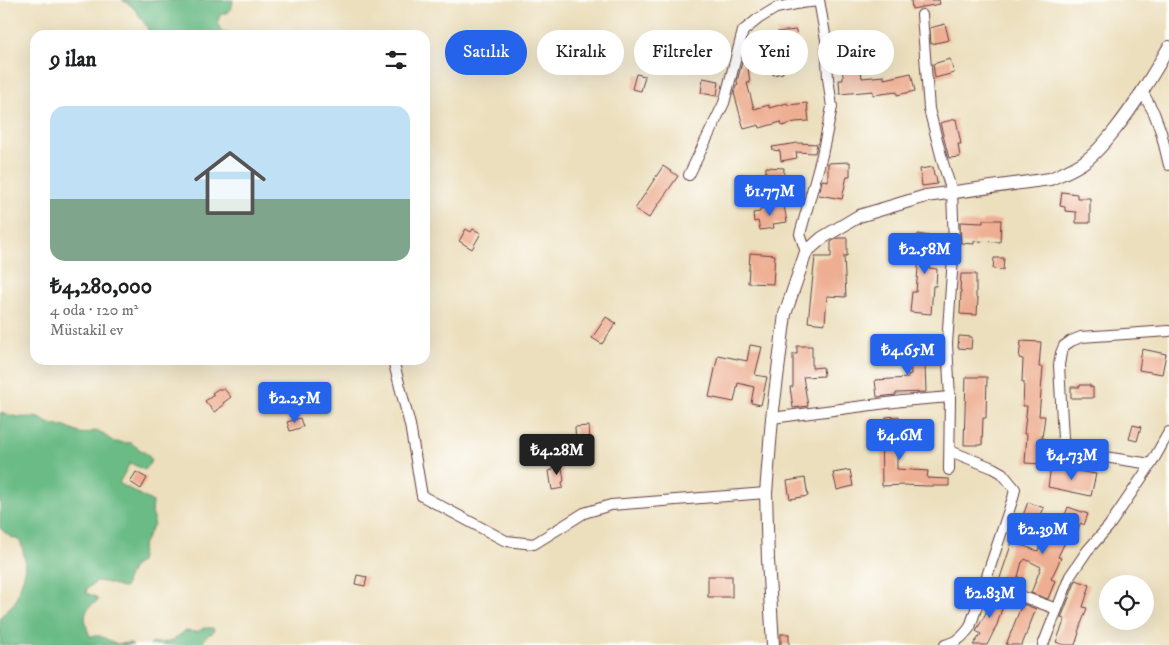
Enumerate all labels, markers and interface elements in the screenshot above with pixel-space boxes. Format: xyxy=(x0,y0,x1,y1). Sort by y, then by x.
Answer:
chip: Satılık xyxy=(445,30,527,75)
chip: Kiralık xyxy=(537,30,624,75)
chip: Filtreler xyxy=(634,30,731,75)
chip: Yeni xyxy=(741,30,808,75)
chip: Daire xyxy=(818,30,894,75)
icon: filters xyxy=(382,46,410,74)
text: 9 ilan xyxy=(50,47,97,73)
icon: home xyxy=(185,138,275,228)
pin: ₺1.77M xyxy=(729,174,811,217)
text: ₺1.77M xyxy=(745,181,795,201)
pin: ₺2.58M xyxy=(884,232,966,275)
text: ₺2.58M xyxy=(899,239,951,259)
text: ₺4,280,000 xyxy=(50,274,152,300)
text: 4 oda · 120 m² xyxy=(50,300,138,320)
text: Müstakil ev xyxy=(50,320,123,340)
pin: ₺4.65M xyxy=(867,334,949,376)
text: ₺4.65M xyxy=(881,340,935,360)
pin: ₺2.25M xyxy=(254,382,336,424)
text: ₺2.25M xyxy=(269,388,321,408)
pin: ₺4.6M xyxy=(865,418,935,461)
text: ₺4.6M xyxy=(877,425,923,445)
pin: ₺4.28M xyxy=(516,434,598,476)
pin: ₺4.73M xyxy=(1031,438,1113,481)
text: ₺4.28M xyxy=(530,440,584,460)
text: ₺4.73M xyxy=(1047,445,1097,465)
pin: ₺2.39M xyxy=(1002,512,1084,555)
text: ₺2.39M xyxy=(1018,519,1068,539)
map controls xyxy=(1099,575,1154,630)
button: locate xyxy=(1099,575,1154,630)
pin: ₺2.83M xyxy=(949,576,1031,619)
text: ₺2.83M xyxy=(965,583,1015,603)

